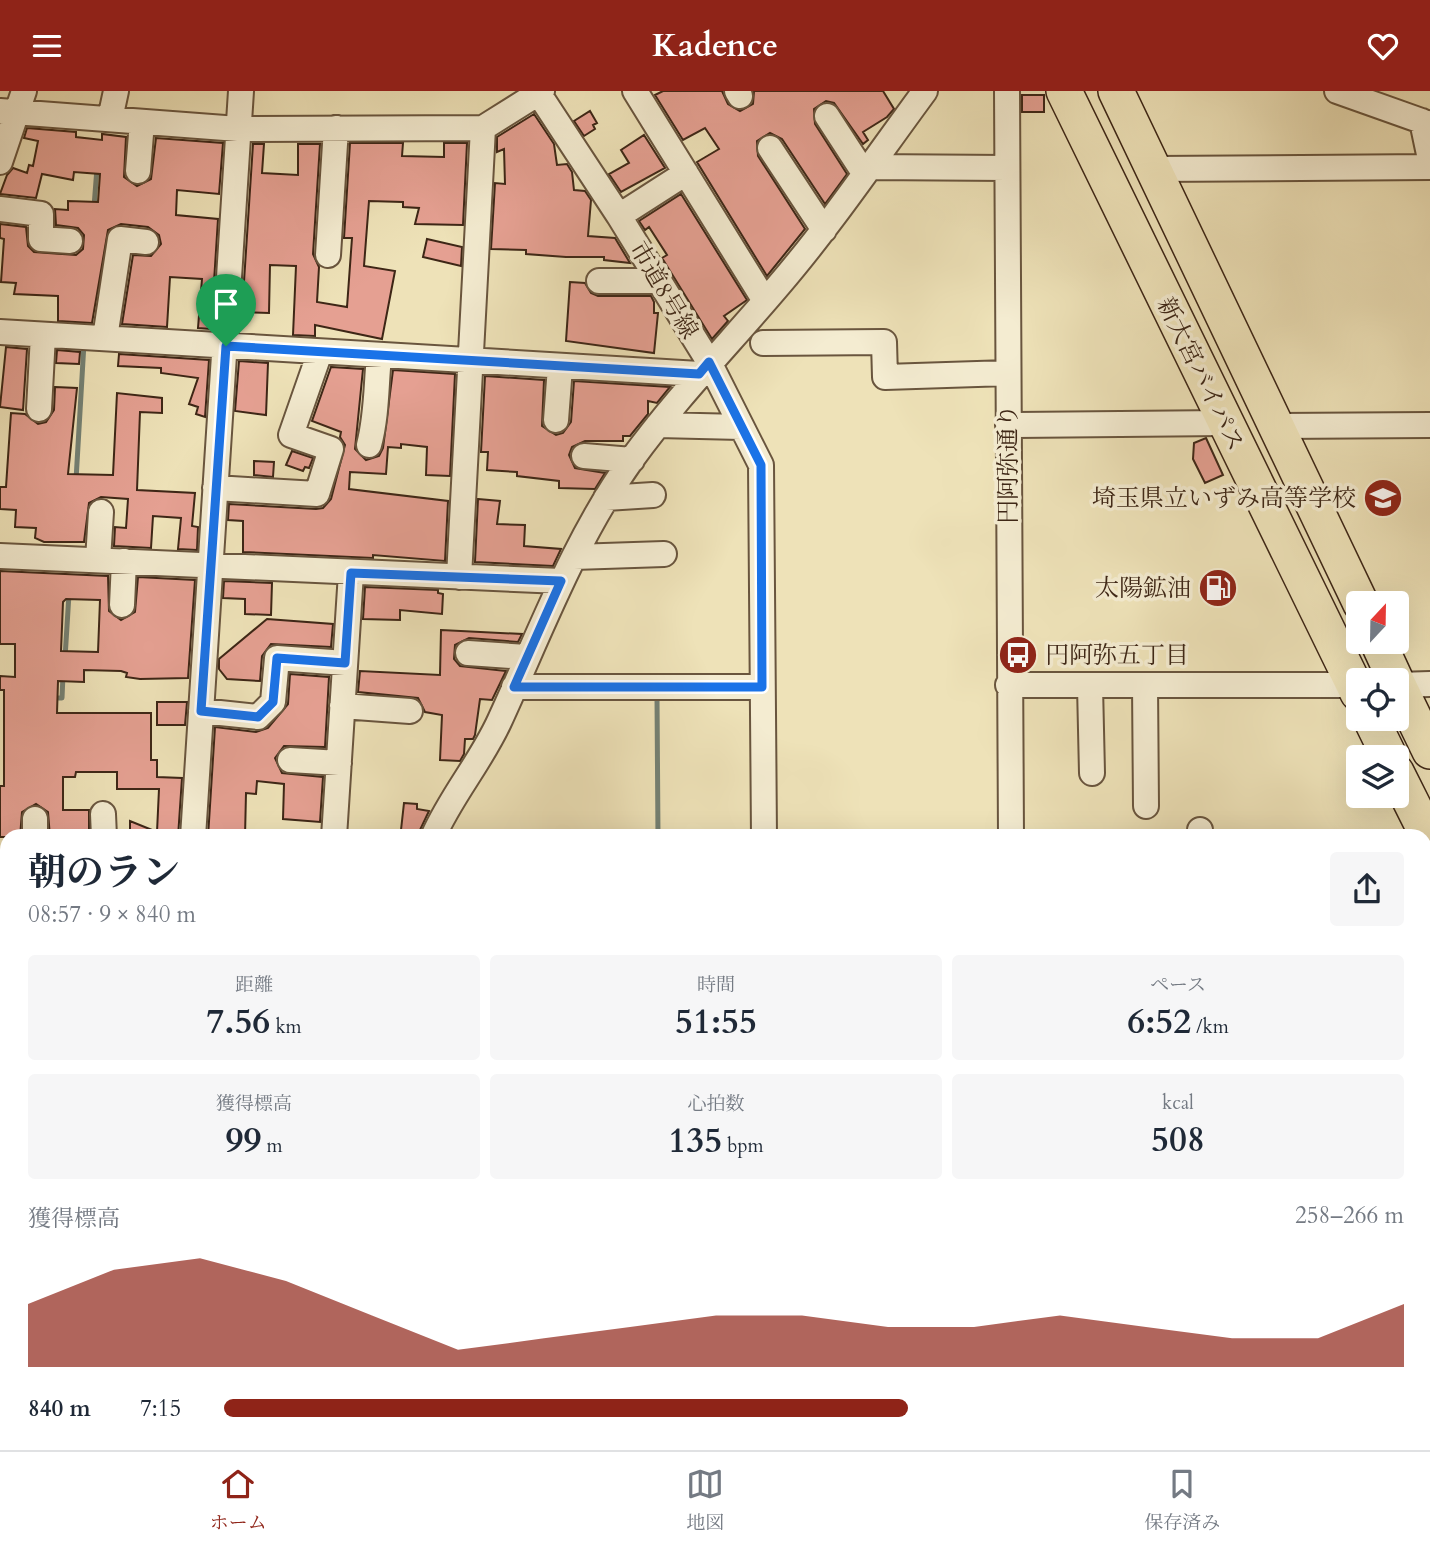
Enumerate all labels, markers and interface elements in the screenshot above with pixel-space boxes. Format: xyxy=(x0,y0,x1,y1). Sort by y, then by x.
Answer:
text: Kadence xyxy=(652,24,778,68)
icon: menu xyxy=(28,27,66,65)
icon: heart xyxy=(1364,27,1402,65)
street label: 市道8号線 xyxy=(622,235,706,345)
pin xyxy=(196,274,256,346)
icon: arrive xyxy=(207,285,245,323)
street label: 新大宮バイパス xyxy=(1149,292,1252,457)
street label: 円阿弥通り xyxy=(992,404,1025,524)
school or university icon: 埼玉県立いずみ高等学校 xyxy=(1362,477,1404,519)
place label: 埼玉県立いずみ高等学校 xyxy=(1092,482,1356,515)
fuel station icon: 太陽鉱油 xyxy=(1197,567,1239,609)
place label: 太陽鉱油 xyxy=(1095,572,1191,605)
north arrow xyxy=(1346,591,1409,655)
map controls xyxy=(1346,591,1409,808)
bus stop icon: 円阿弥五丁目 xyxy=(997,634,1039,676)
place label: 円阿弥五丁目 xyxy=(1045,639,1189,672)
button: locate xyxy=(1346,668,1409,731)
button: layers xyxy=(1346,745,1409,808)
text: 朝のラン xyxy=(28,847,180,899)
button: share xyxy=(1330,852,1404,926)
text: 08:57 · 9 × 840 m xyxy=(28,899,196,930)
text: 距離 xyxy=(235,972,273,998)
text: 時間 xyxy=(697,972,735,998)
text: ペース xyxy=(1150,972,1206,998)
text: 7.56 xyxy=(206,998,270,1046)
text: 51:55 xyxy=(675,998,757,1046)
text: 6:52 xyxy=(1127,998,1191,1046)
text: km xyxy=(270,1014,302,1040)
text: /km xyxy=(1191,1014,1229,1040)
text: kcal xyxy=(1162,1090,1194,1116)
text: 獲得標高 xyxy=(216,1091,292,1117)
text: 心拍数 xyxy=(687,1091,745,1117)
text: 508 xyxy=(1151,1116,1205,1164)
text: 99 xyxy=(225,1117,261,1165)
text: 135 xyxy=(668,1117,722,1165)
text: m xyxy=(261,1133,283,1159)
text: bpm xyxy=(722,1133,764,1159)
text: 258–266 m xyxy=(1295,1200,1404,1231)
text: 獲得標高 xyxy=(28,1203,120,1234)
text: 840 m xyxy=(28,1393,91,1424)
text: 7:15 xyxy=(140,1393,181,1424)
tab: ホーム xyxy=(210,1465,267,1536)
tab: 地図 xyxy=(686,1465,724,1536)
tab: 保存済み xyxy=(1144,1465,1220,1536)

